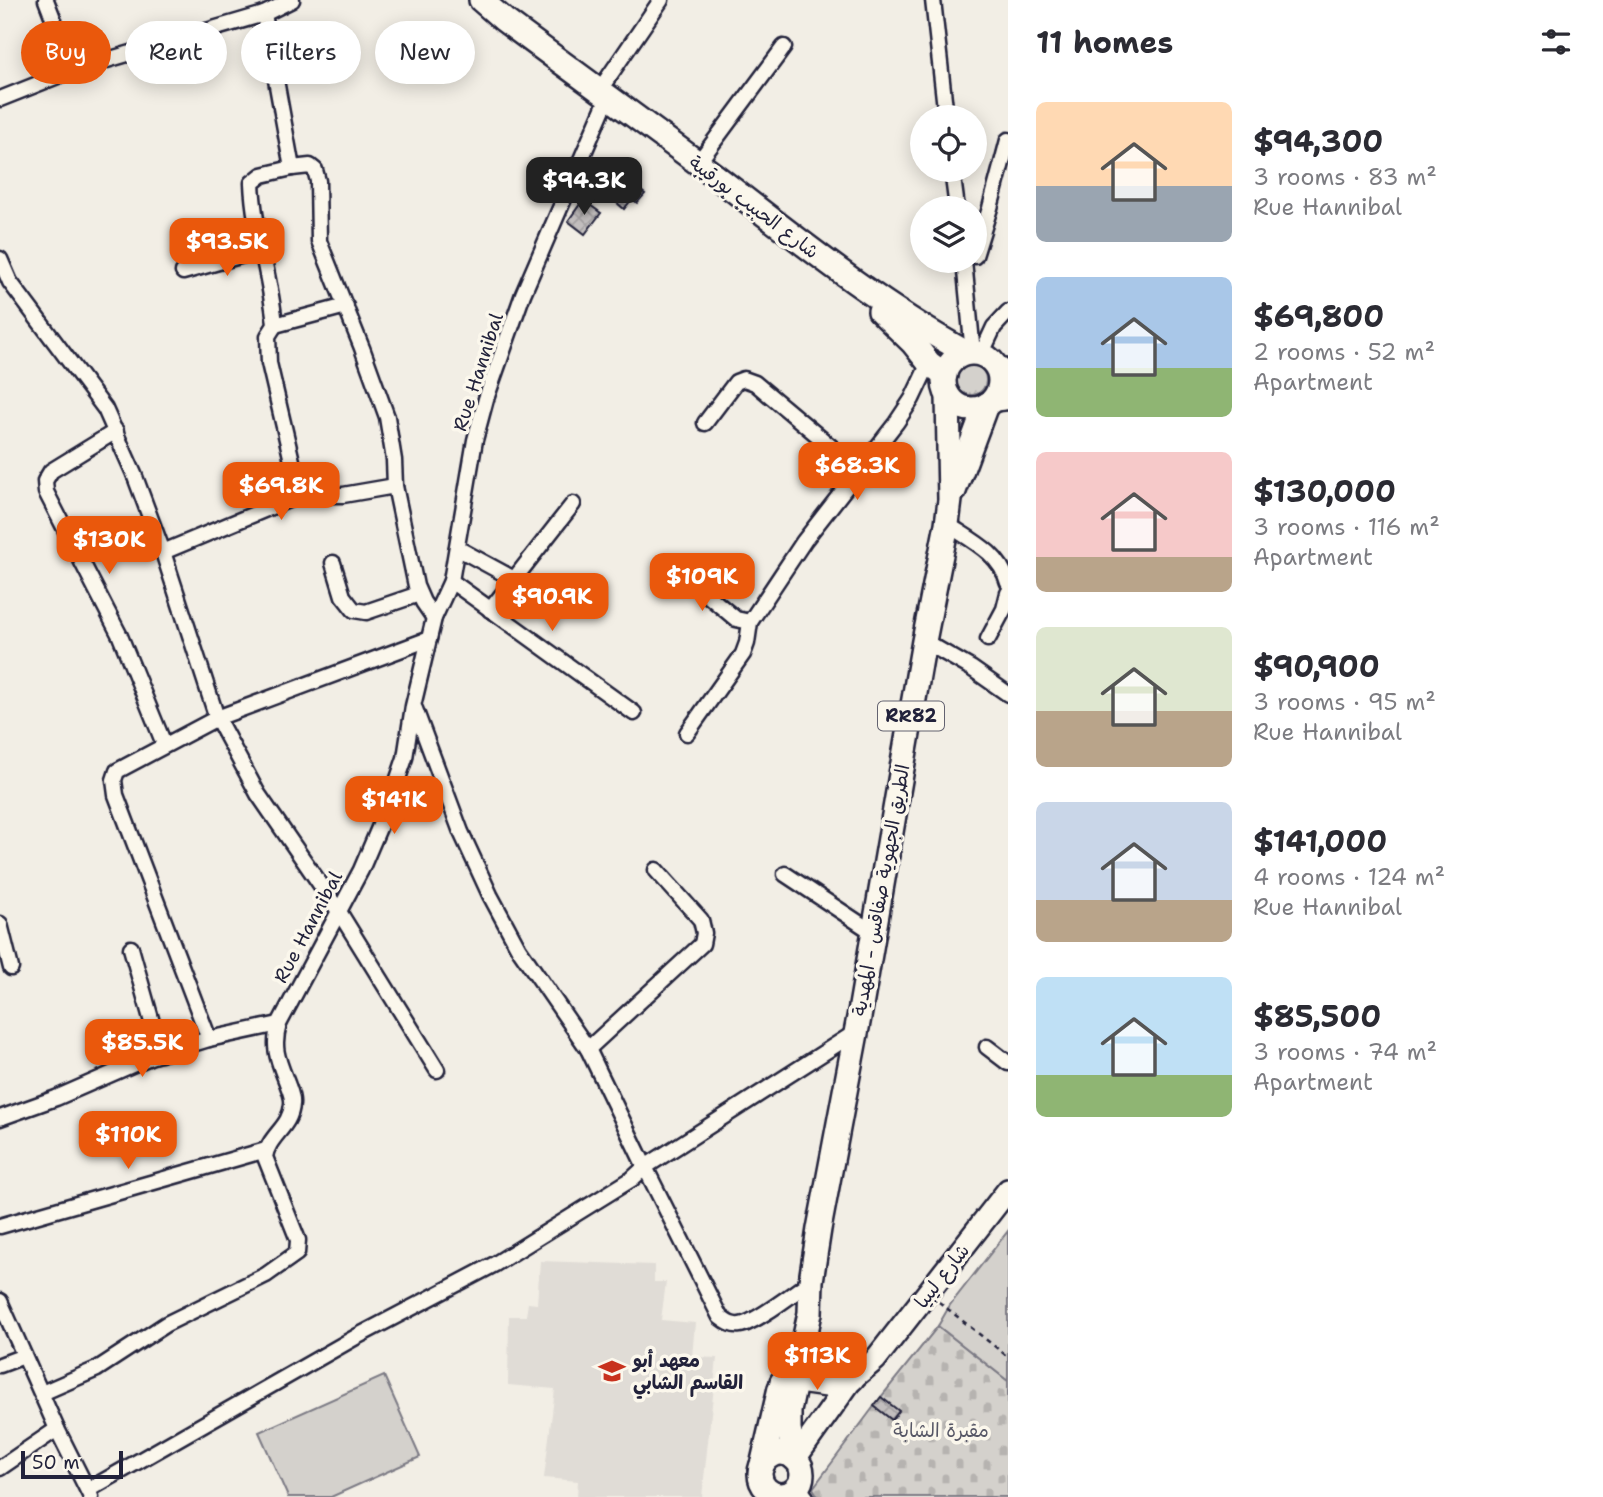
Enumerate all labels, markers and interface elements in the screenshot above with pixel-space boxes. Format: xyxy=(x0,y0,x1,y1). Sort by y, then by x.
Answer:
chip: Buy xyxy=(21,21,111,84)
chip: Rent xyxy=(125,21,227,84)
chip: Filters xyxy=(241,21,361,84)
chip: New xyxy=(375,21,475,84)
text: 11 homes xyxy=(1036,22,1173,63)
icon: filters xyxy=(1537,23,1575,61)
map controls xyxy=(910,105,987,273)
button: locate xyxy=(910,105,987,182)
text: $94,300 xyxy=(1253,121,1383,162)
icon: home xyxy=(1092,130,1176,214)
street label: شارع الحبيب بورقيبة xyxy=(683,150,824,265)
pin: $94.3K xyxy=(527,158,641,217)
text: 3 rooms · 83 m² xyxy=(1253,162,1437,192)
text: $94.3K xyxy=(542,165,626,195)
text: Rue Hannibal xyxy=(1253,192,1402,222)
button: layers xyxy=(910,196,987,273)
pin: $93.5K xyxy=(170,218,284,278)
text: $93.5K xyxy=(186,226,268,256)
text: $69,800 xyxy=(1253,296,1384,337)
icon: home xyxy=(1092,305,1176,389)
street label: Rue Hannibal xyxy=(447,309,509,434)
text: 2 rooms · 52 m² xyxy=(1253,337,1435,367)
text: Apartment xyxy=(1253,367,1373,397)
pin: $68.3K xyxy=(800,442,914,502)
text: $68.3K xyxy=(814,450,900,480)
pin: $69.8K xyxy=(224,462,338,522)
text: $69.8K xyxy=(239,470,323,500)
text: $130,000 xyxy=(1253,471,1396,512)
icon: home xyxy=(1092,480,1176,564)
text: 3 rooms · 116 m² xyxy=(1253,512,1440,542)
pin: $130K xyxy=(60,516,158,576)
text: $130K xyxy=(73,524,145,554)
text: Apartment xyxy=(1253,542,1373,572)
pin: $109K xyxy=(653,554,751,613)
text: $109K xyxy=(666,561,738,591)
pin: $90.9K xyxy=(495,574,609,633)
text: $90.9K xyxy=(511,581,593,611)
text: $90,900 xyxy=(1253,646,1380,687)
icon: home xyxy=(1092,655,1176,739)
text: 3 rooms · 95 m² xyxy=(1253,687,1436,717)
road number: RR82 xyxy=(878,702,944,730)
text: Rue Hannibal xyxy=(1253,717,1402,747)
street label: الطريق الجهوية صفاقس - المهدية xyxy=(847,762,915,1018)
pin: $141K xyxy=(345,776,443,836)
text: $141K xyxy=(361,784,427,814)
text: $141,000 xyxy=(1253,821,1387,862)
icon: home xyxy=(1092,830,1176,914)
text: 4 rooms · 124 m² xyxy=(1253,862,1445,892)
street label: Rue Hannibal xyxy=(268,867,348,987)
text: Rue Hannibal xyxy=(1253,892,1402,922)
text: $85,500 xyxy=(1253,996,1381,1037)
icon: home xyxy=(1092,1005,1176,1089)
pin: $85.5K xyxy=(85,1020,199,1079)
text: $85.5K xyxy=(101,1027,183,1057)
text: 3 rooms · 74 m² xyxy=(1253,1037,1437,1067)
text: Apartment xyxy=(1253,1067,1373,1097)
pin: $110K xyxy=(79,1112,177,1171)
text: $110K xyxy=(95,1119,161,1149)
street label: شارع ليبيا xyxy=(909,1239,976,1314)
pin: $113K xyxy=(768,1332,866,1392)
text: $113K xyxy=(784,1340,850,1370)
place label: معهد أبو القاسم الشابي xyxy=(631,1348,743,1399)
school or university icon: معهد أبو القاسم الشابي xyxy=(597,1356,627,1386)
park label: مقبرة الشابة xyxy=(893,1418,989,1443)
scale bar xyxy=(21,1448,122,1480)
text: 50 m xyxy=(32,1450,80,1475)

